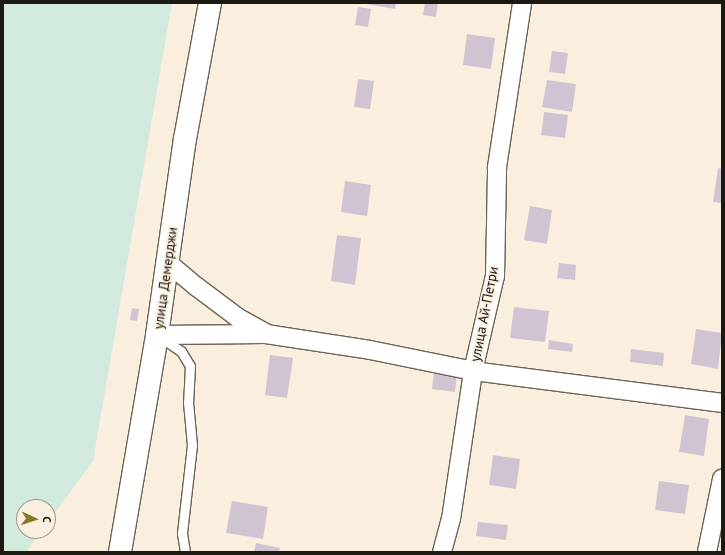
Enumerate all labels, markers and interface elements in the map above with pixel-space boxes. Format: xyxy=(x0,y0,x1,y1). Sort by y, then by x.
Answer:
street label: улица Демерджи xyxy=(149,226,181,330)
street label: улица Ай-Петри xyxy=(466,265,502,363)
north arrow xyxy=(16,499,56,539)
text: С xyxy=(40,516,54,523)

